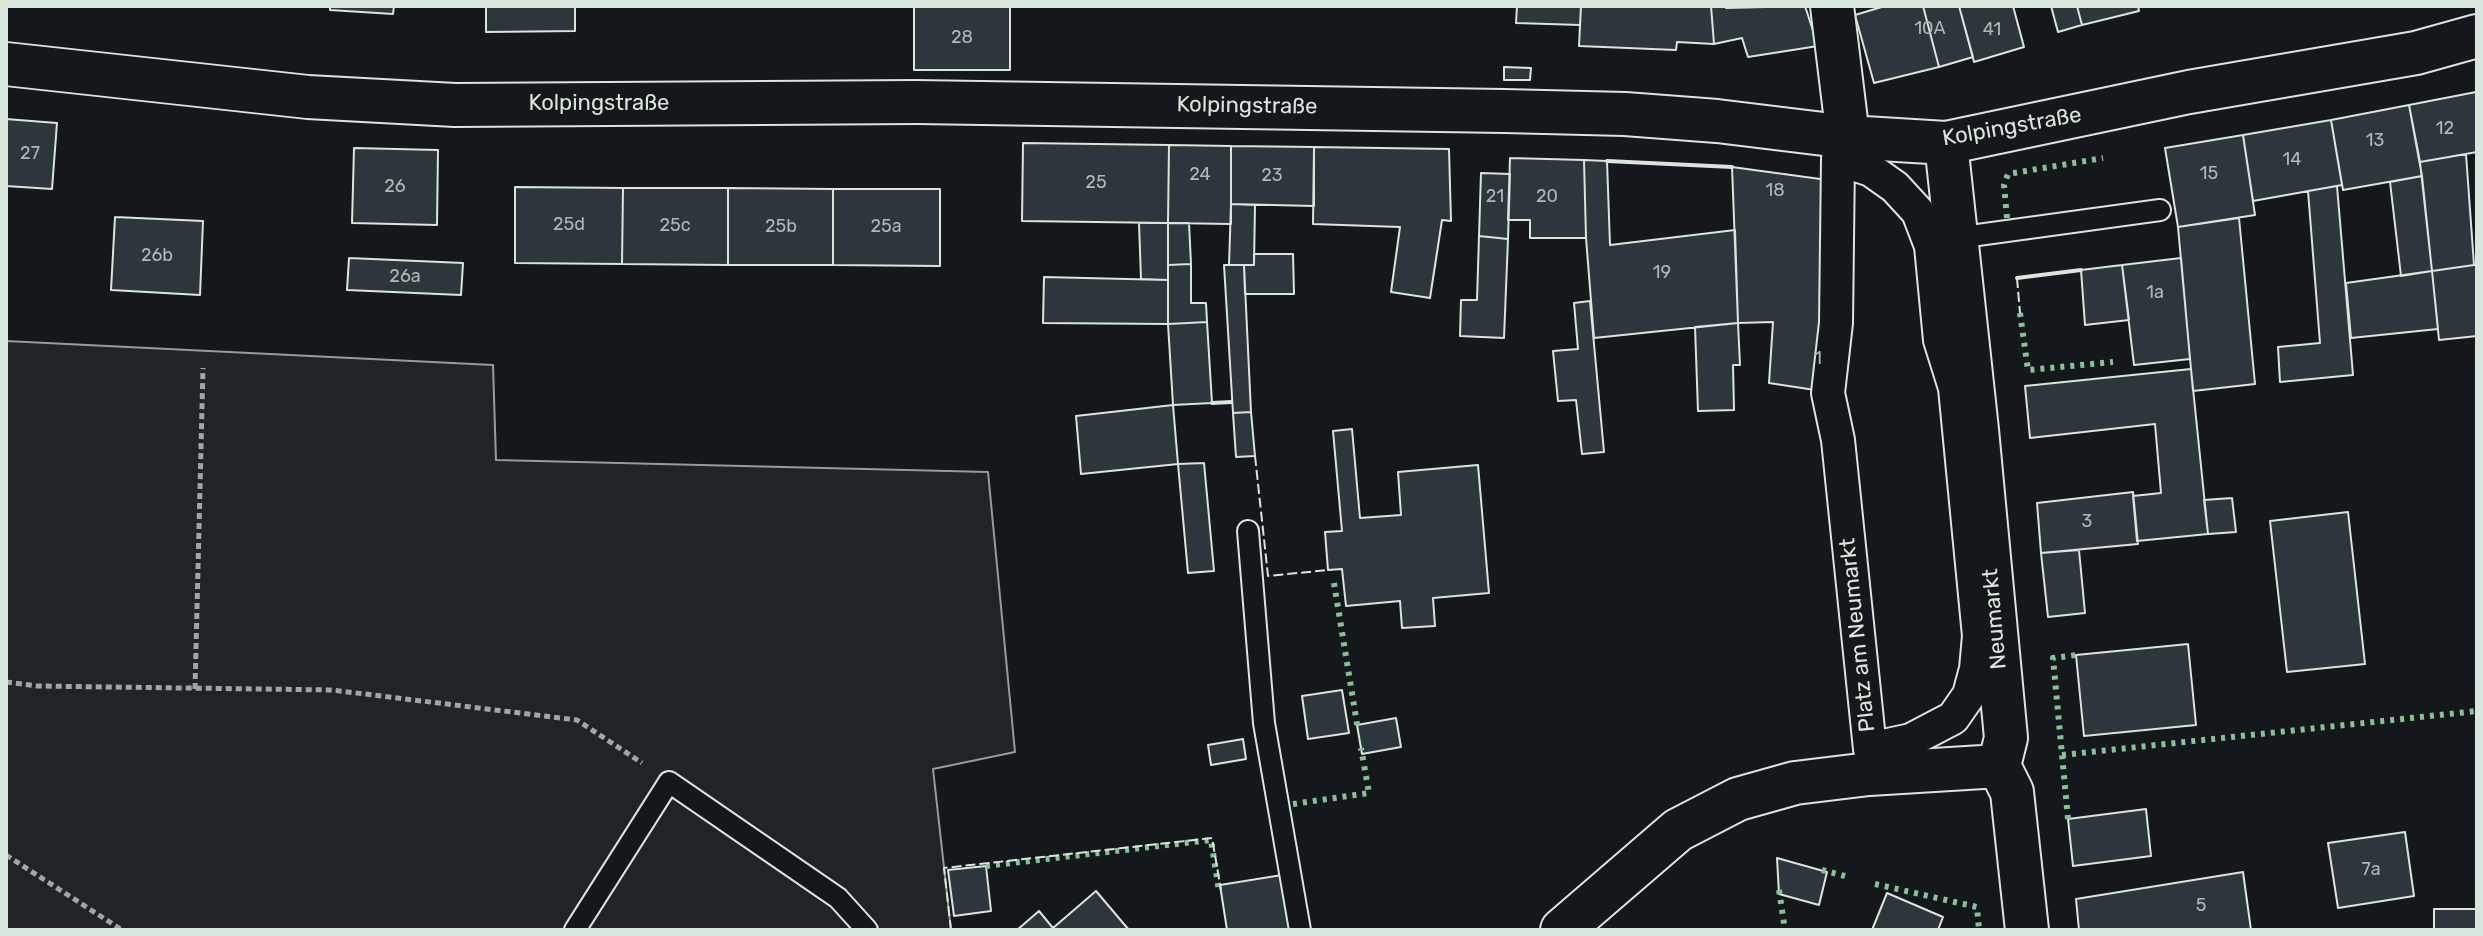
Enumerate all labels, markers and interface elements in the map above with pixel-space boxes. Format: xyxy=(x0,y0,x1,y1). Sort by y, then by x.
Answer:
house number: 10A xyxy=(1914,18,1946,40)
house number: 41 xyxy=(1983,19,2001,41)
house number: 28 xyxy=(951,27,973,49)
street label: Kolpingstraße xyxy=(529,91,669,117)
street label: Kolpingstraße xyxy=(1176,92,1318,120)
street label: Kolpingstraße xyxy=(1940,102,2084,152)
house number: 12 xyxy=(2436,118,2454,140)
house number: 13 xyxy=(2366,130,2384,152)
house number: 27 xyxy=(20,143,40,165)
house number: 14 xyxy=(2283,149,2301,171)
house number: 15 xyxy=(2200,163,2218,185)
house number: 24 xyxy=(1189,164,1211,186)
house number: 23 xyxy=(1261,165,1283,187)
house number: 25 xyxy=(1085,172,1107,194)
house number: 26 xyxy=(384,176,406,198)
house number: 18 xyxy=(1765,180,1785,202)
house number: 21 xyxy=(1486,186,1504,208)
house number: 20 xyxy=(1536,186,1558,208)
house number: 25d xyxy=(553,214,585,236)
house number: 25c xyxy=(659,215,691,237)
house number: 25b xyxy=(765,216,797,238)
house number: 25a xyxy=(870,216,902,238)
house number: 26b xyxy=(141,245,173,267)
house number: 19 xyxy=(1653,262,1671,284)
house number: 26a xyxy=(389,266,421,288)
house number: 1a xyxy=(2146,282,2164,304)
house number: 1 xyxy=(1814,348,1822,370)
house number: 3 xyxy=(2082,511,2092,533)
street label: Platz am Neumarkt xyxy=(1835,537,1881,733)
street label: Neumarkt xyxy=(1977,568,2013,670)
house number: 7a xyxy=(2361,859,2381,881)
house number: 5 xyxy=(2196,895,2206,917)

